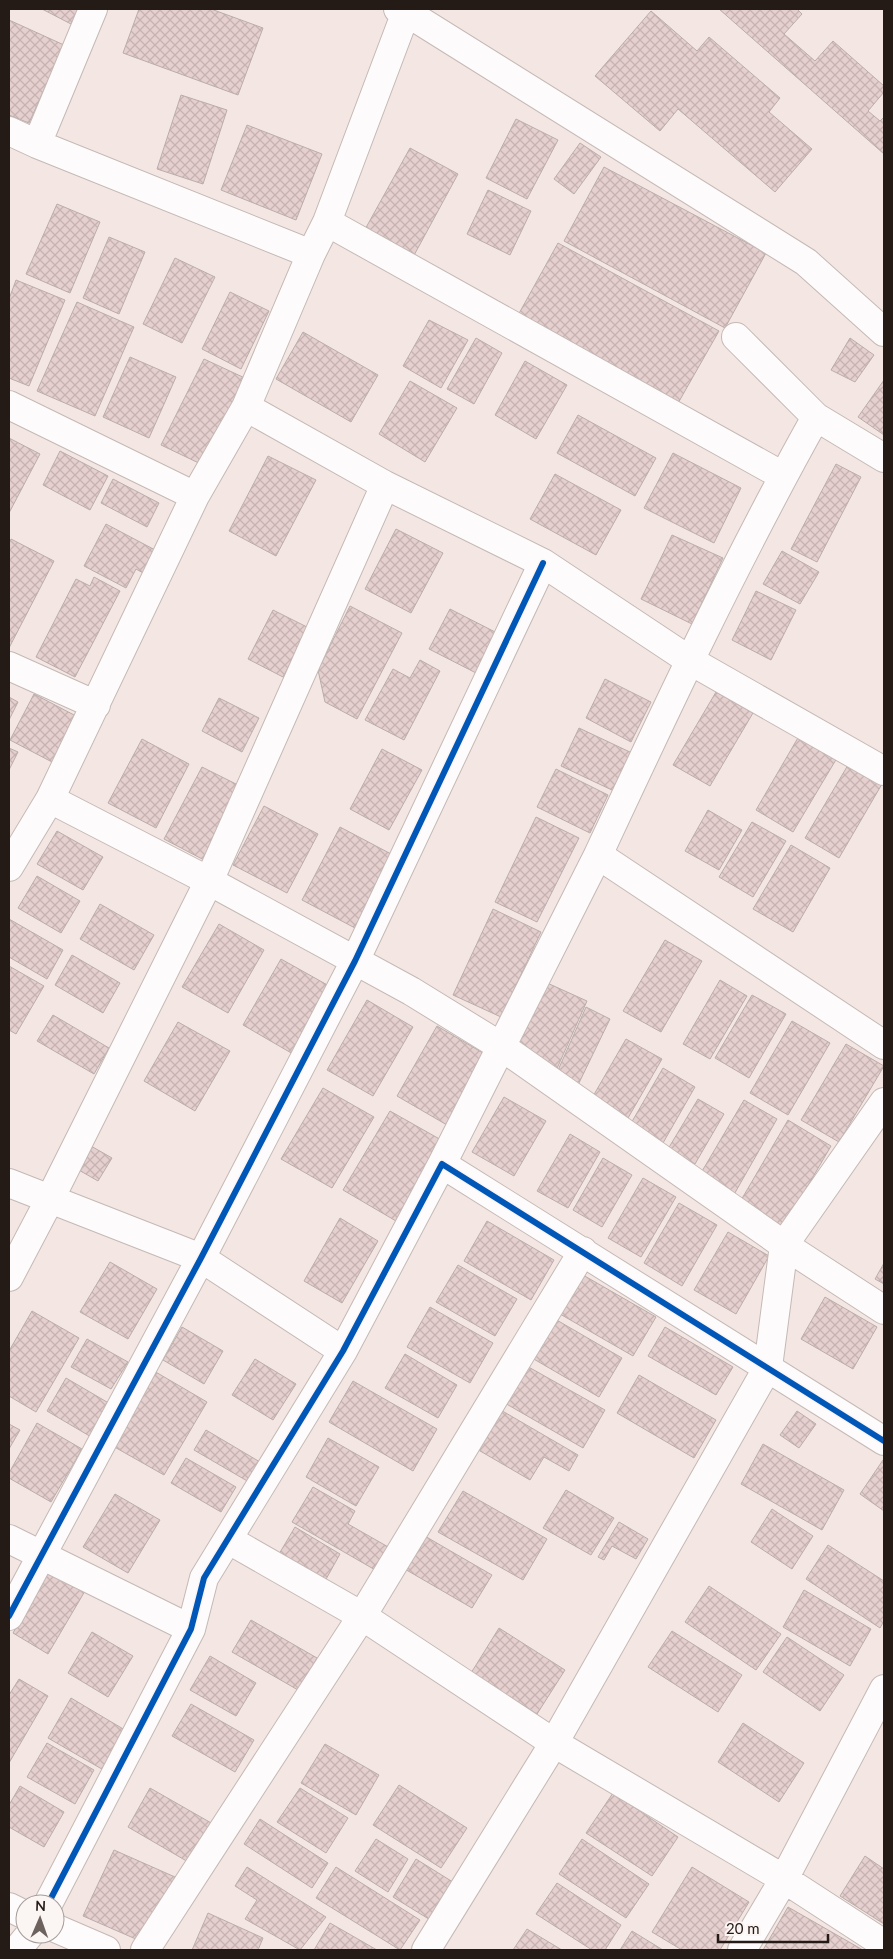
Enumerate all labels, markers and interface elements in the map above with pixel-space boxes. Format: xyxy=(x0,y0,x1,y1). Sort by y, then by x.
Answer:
north arrow xyxy=(15,1894,65,1944)
text: N xyxy=(35,1897,46,1914)
scale bar xyxy=(718,1912,828,1944)
text: 20 m xyxy=(726,1919,760,1937)

